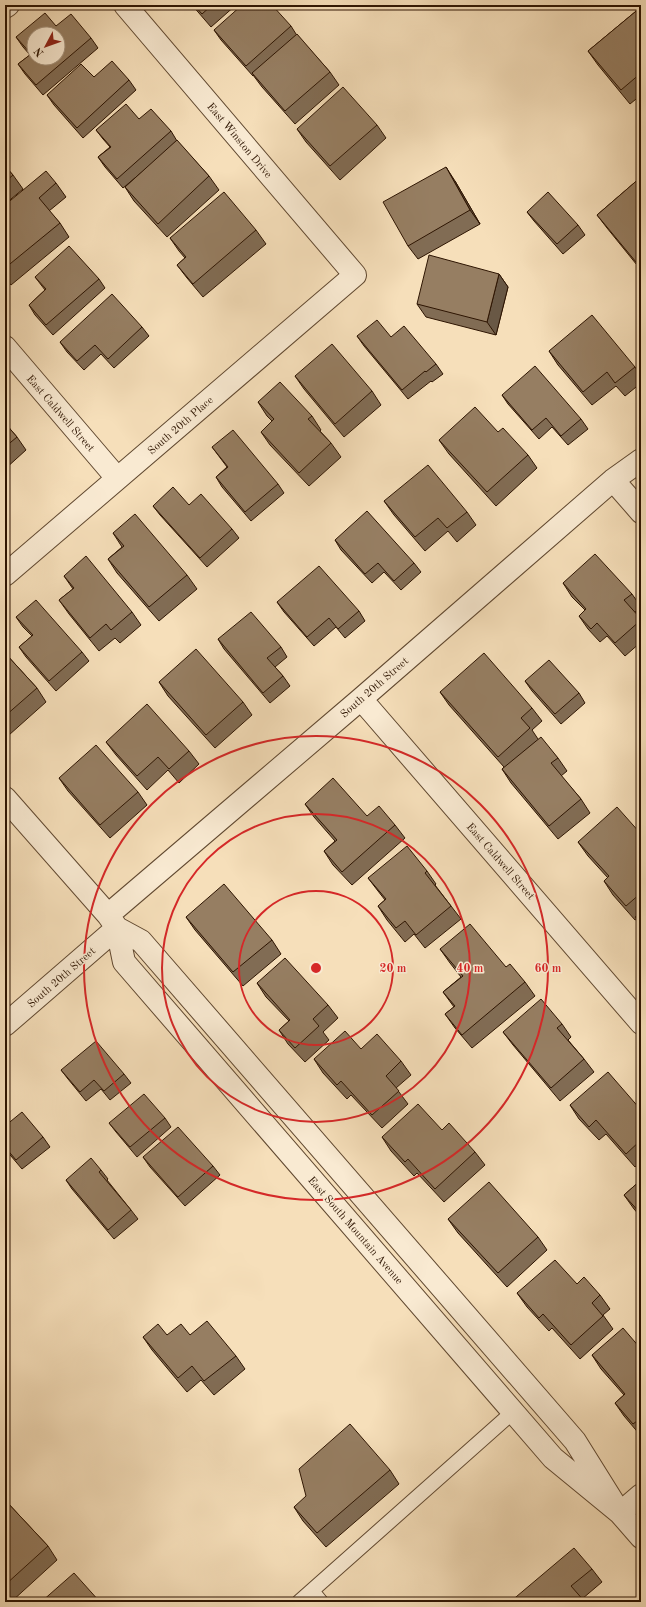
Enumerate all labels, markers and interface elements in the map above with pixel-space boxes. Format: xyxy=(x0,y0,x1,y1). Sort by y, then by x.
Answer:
north arrow xyxy=(26,26,66,66)
text: N xyxy=(32,44,46,58)
street label: East Winston Drive xyxy=(204,101,273,181)
street label: East Caldwell Street xyxy=(24,374,96,454)
street label: South 20th Place xyxy=(146,395,216,457)
street label: South 20th Street xyxy=(339,656,411,720)
street label: East Caldwell Street xyxy=(464,822,536,902)
street label: South 20th Street xyxy=(26,946,98,1010)
centre of rings xyxy=(309,961,323,975)
text: 20 m xyxy=(380,963,407,975)
text: 40 m xyxy=(457,963,484,975)
text: 60 m xyxy=(535,963,562,975)
street label: East South Mountain Avenue xyxy=(305,1175,404,1287)

